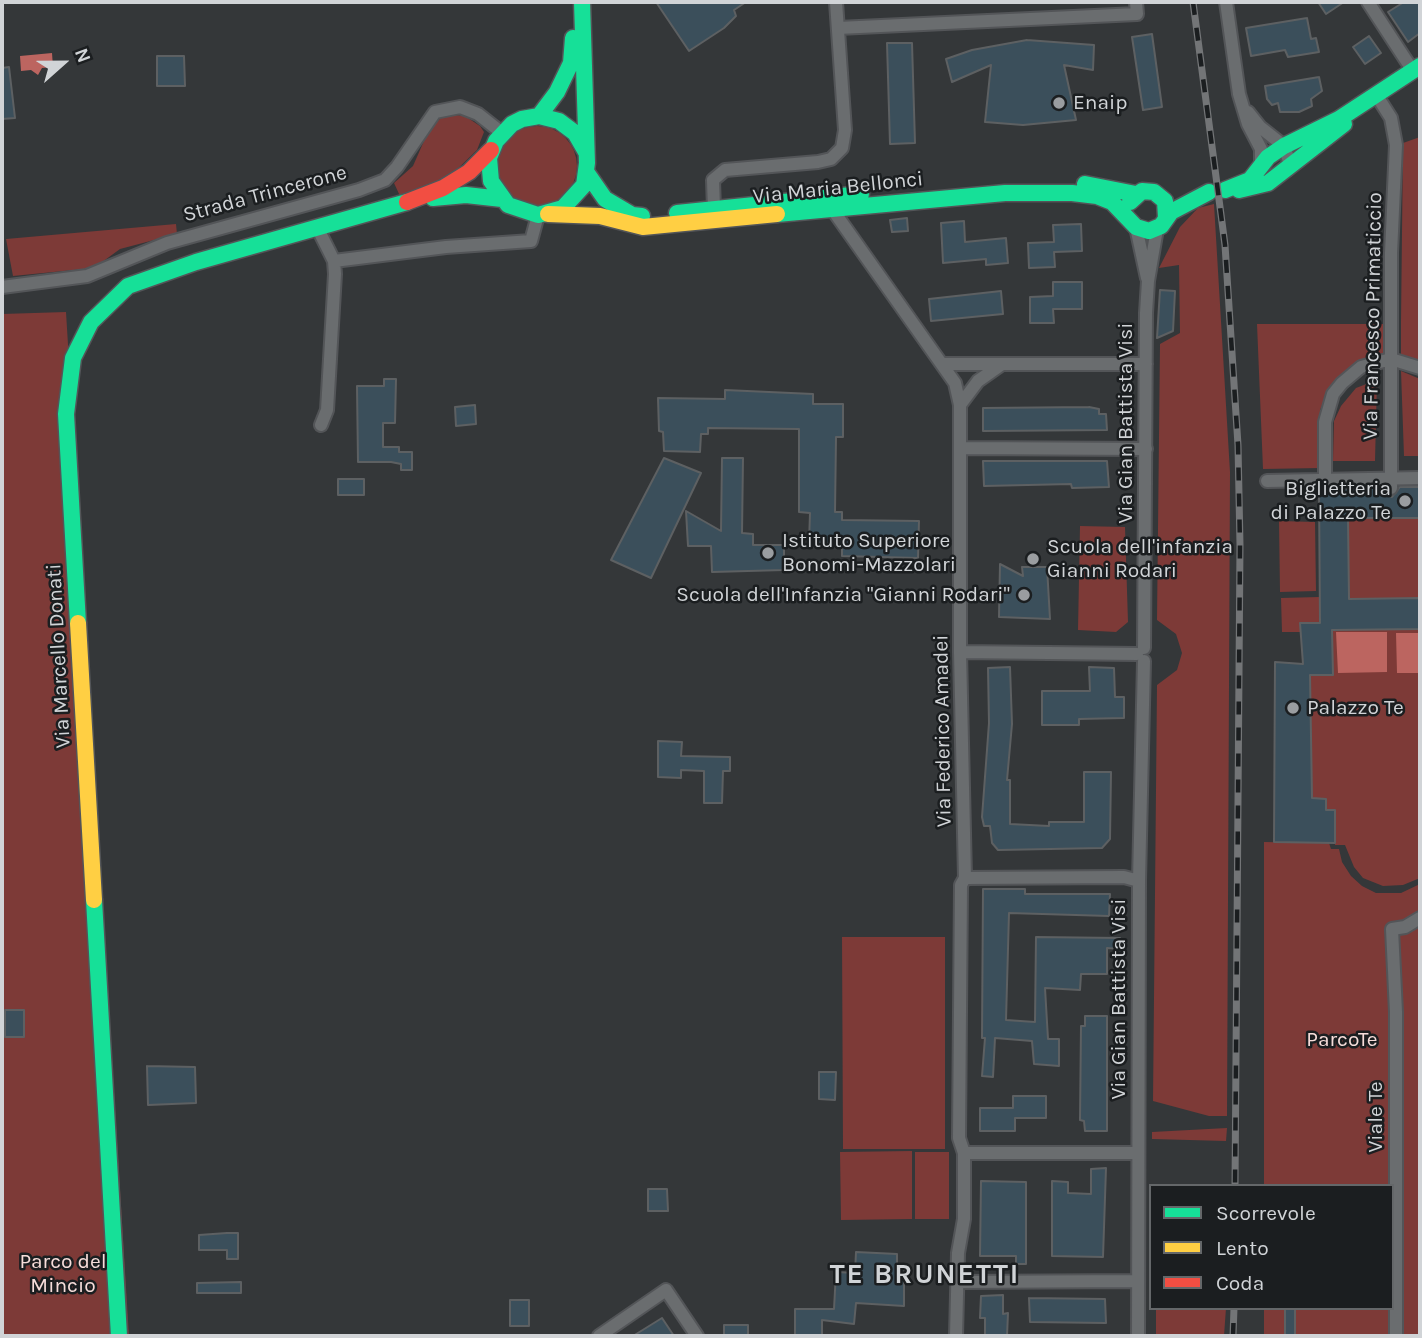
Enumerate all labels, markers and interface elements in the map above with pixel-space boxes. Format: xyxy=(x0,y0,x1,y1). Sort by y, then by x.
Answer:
north arrow xyxy=(28,28,98,98)
text: N xyxy=(70,45,95,66)
place label: Enaip xyxy=(1073,90,1128,116)
marker: Enaip xyxy=(1051,95,1067,111)
street label: Strada Trincerone xyxy=(180,160,350,228)
street label: Via Maria Bellonci xyxy=(752,167,924,209)
street label: Via Francesco Primaticcio xyxy=(1358,192,1388,440)
street label: Via Gian Battista Visi xyxy=(1113,322,1139,524)
place label: Biglietteria di Palazzo Te xyxy=(1271,476,1391,526)
marker: Biglietteria di Palazzo Te xyxy=(1397,493,1413,509)
place label: Istituto Superiore Bonomi-Mazzolari xyxy=(782,528,956,578)
place label: Scuola dell'infanzia Gianni Rodari xyxy=(1047,534,1233,584)
marker: Istituto Superiore Bonomi-Mazzolari xyxy=(760,545,776,561)
marker: Scuola dell'infanzia Gianni Rodari xyxy=(1025,551,1041,567)
street label: Via Marcello Donati xyxy=(42,563,76,749)
place label: Scuola dell'Infanzia "Gianni Rodari" xyxy=(676,582,1010,608)
marker: Scuola dell'Infanzia "Gianni Rodari" xyxy=(1016,587,1032,603)
street label: Via Federico Amadei xyxy=(929,634,957,828)
place label: Palazzo Te xyxy=(1307,695,1404,721)
marker: Palazzo Te xyxy=(1285,700,1301,716)
street label: Via Gian Battista Visi xyxy=(1106,898,1132,1100)
park label: ParcoTe xyxy=(1306,1027,1378,1053)
street label: Viale Te xyxy=(1363,1081,1389,1153)
legend xyxy=(1149,1184,1394,1310)
text: Scorrevole xyxy=(1216,1201,1316,1225)
text: Lento xyxy=(1216,1236,1269,1260)
park label: Parco del Mincio xyxy=(19,1249,107,1299)
district label: TE BRUNETTI xyxy=(831,1258,1019,1292)
text: Coda xyxy=(1216,1271,1264,1295)

